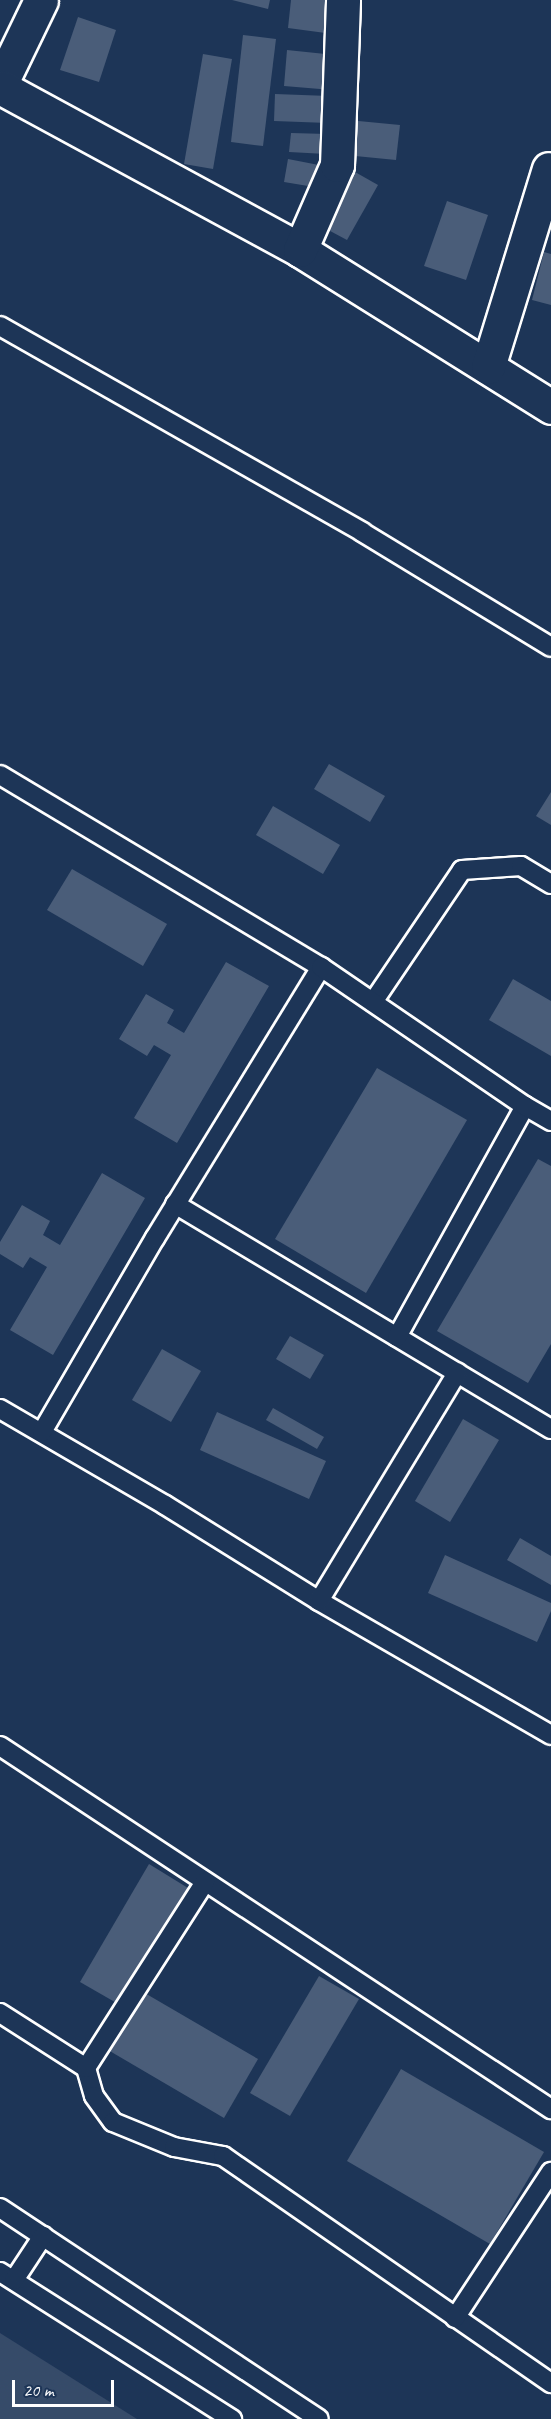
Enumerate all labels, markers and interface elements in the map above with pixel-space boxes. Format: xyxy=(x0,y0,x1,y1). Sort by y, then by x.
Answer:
scale bar xyxy=(15,2368,117,2406)
text: 20 m xyxy=(23,2379,54,2401)

